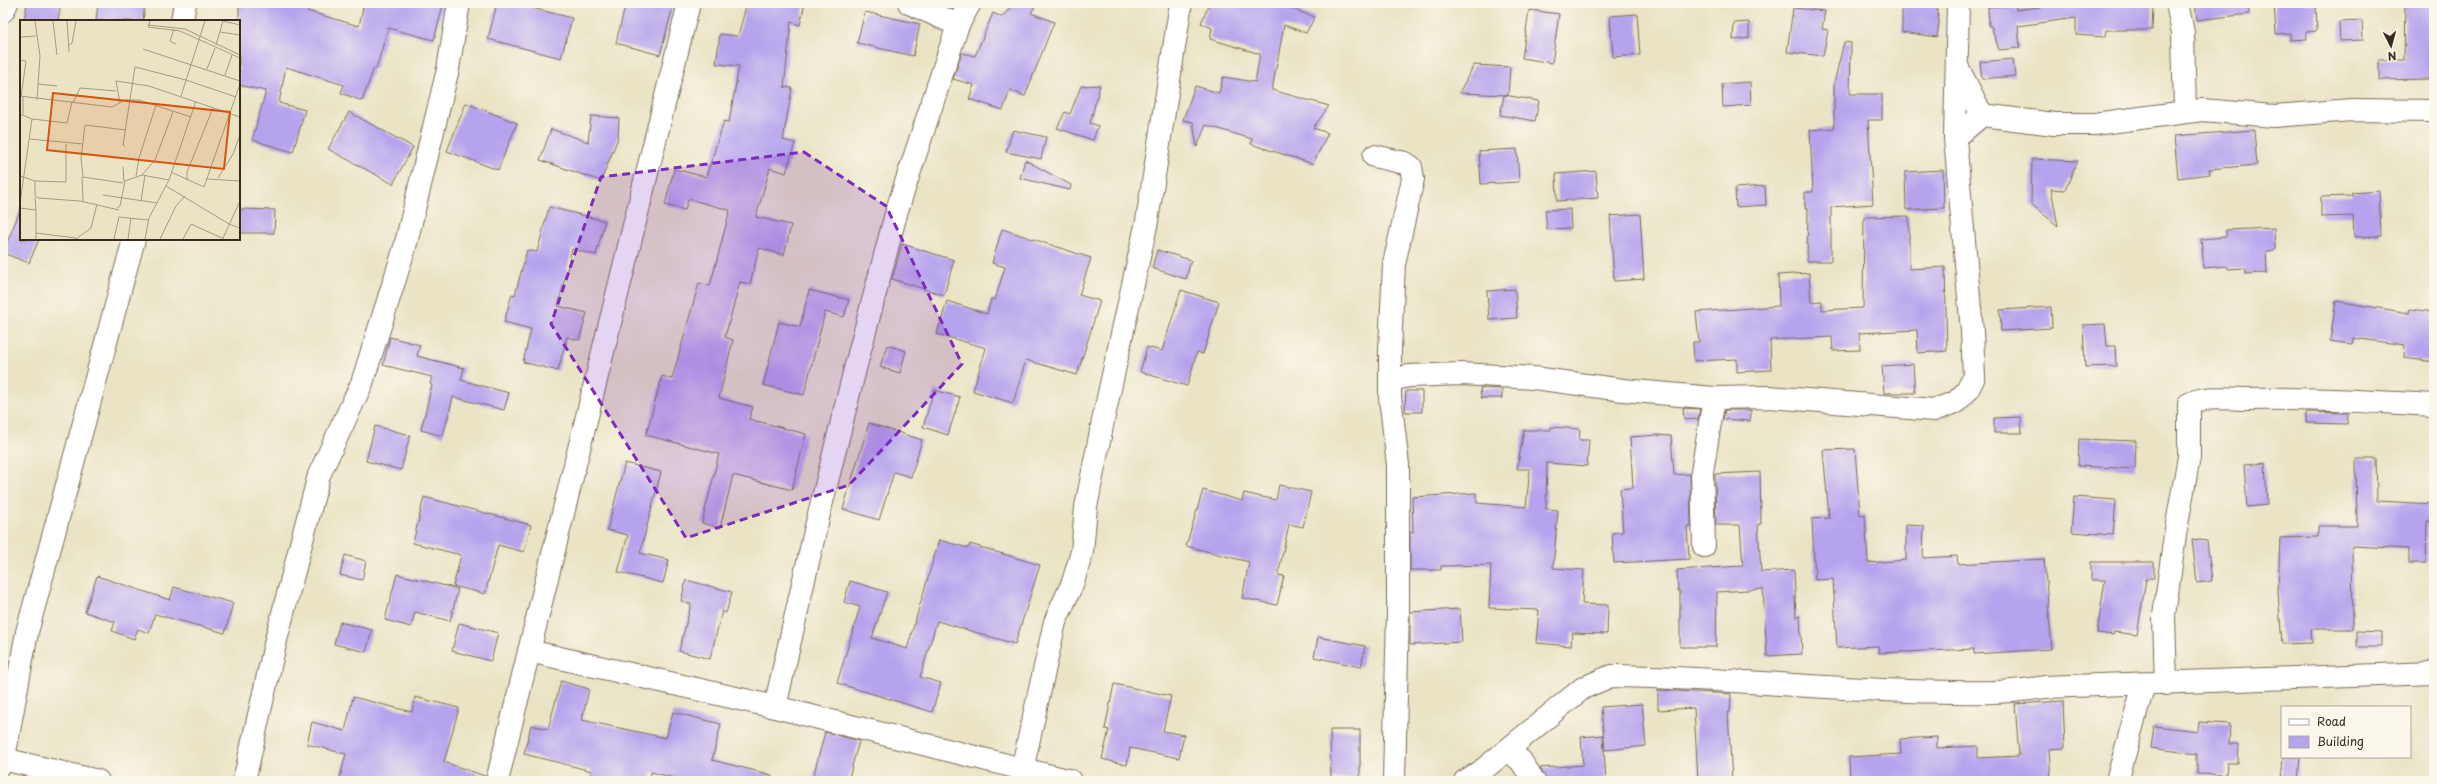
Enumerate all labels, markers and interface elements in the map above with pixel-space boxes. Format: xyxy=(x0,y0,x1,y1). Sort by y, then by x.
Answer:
inset map xyxy=(20,20,240,240)
north arrow xyxy=(2371,26,2411,66)
text: N xyxy=(2387,48,2397,65)
legend xyxy=(2281,706,2411,758)
text: Road xyxy=(2317,712,2346,730)
text: Building xyxy=(2317,732,2364,750)

